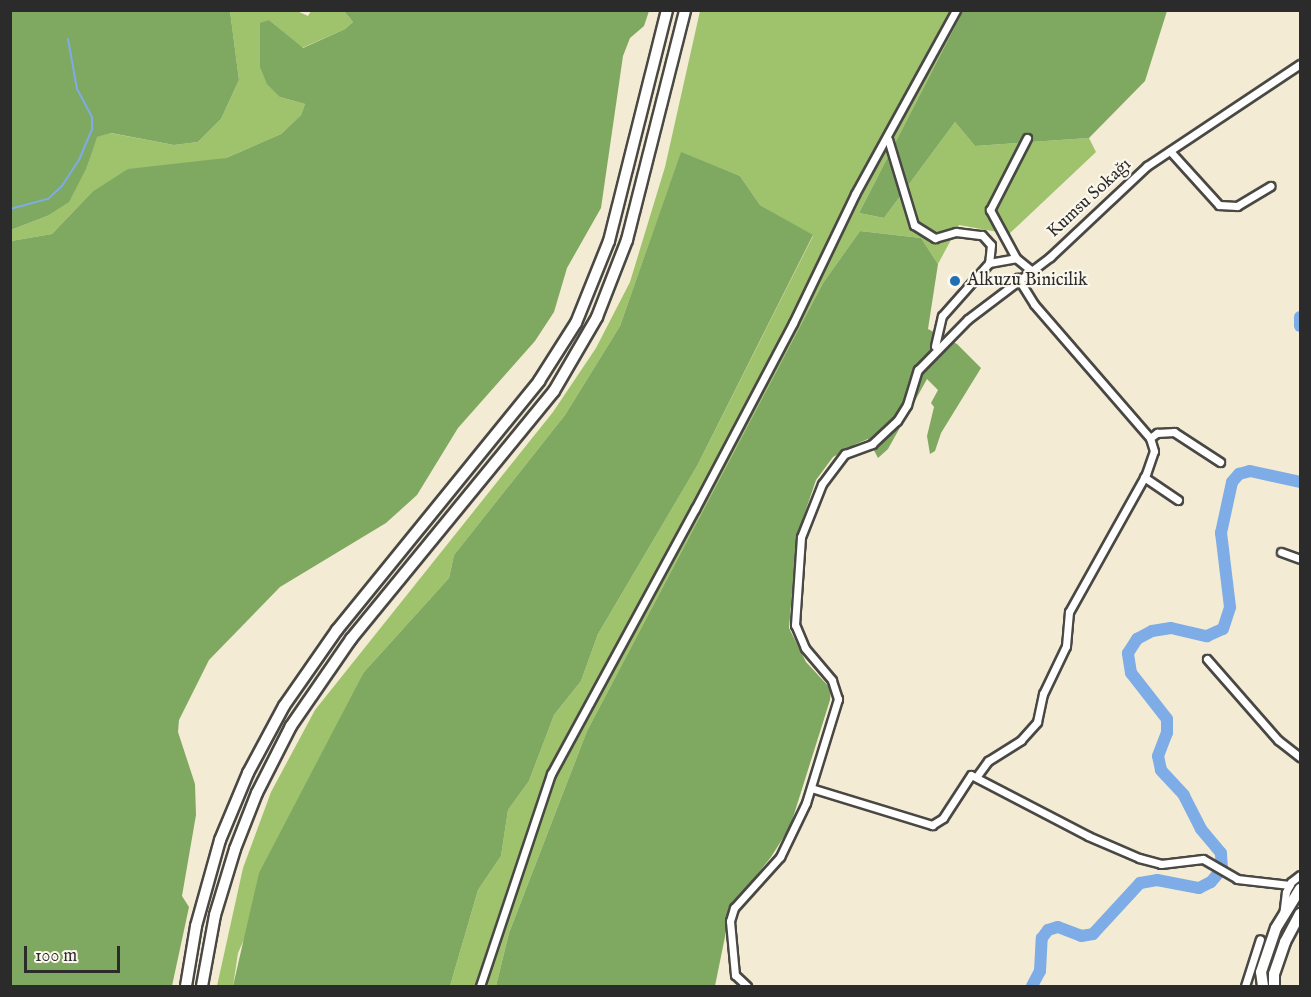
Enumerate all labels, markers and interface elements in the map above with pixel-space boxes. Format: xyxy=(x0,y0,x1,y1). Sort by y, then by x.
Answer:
street label: Kumsu Sokağı xyxy=(1044,155,1136,243)
place label: Alkuzu Binicilik xyxy=(967,270,1088,292)
marker: Alkuzu Binicilik xyxy=(948,274,962,288)
scale bar xyxy=(27,934,123,972)
text: 100 m xyxy=(35,945,77,968)

